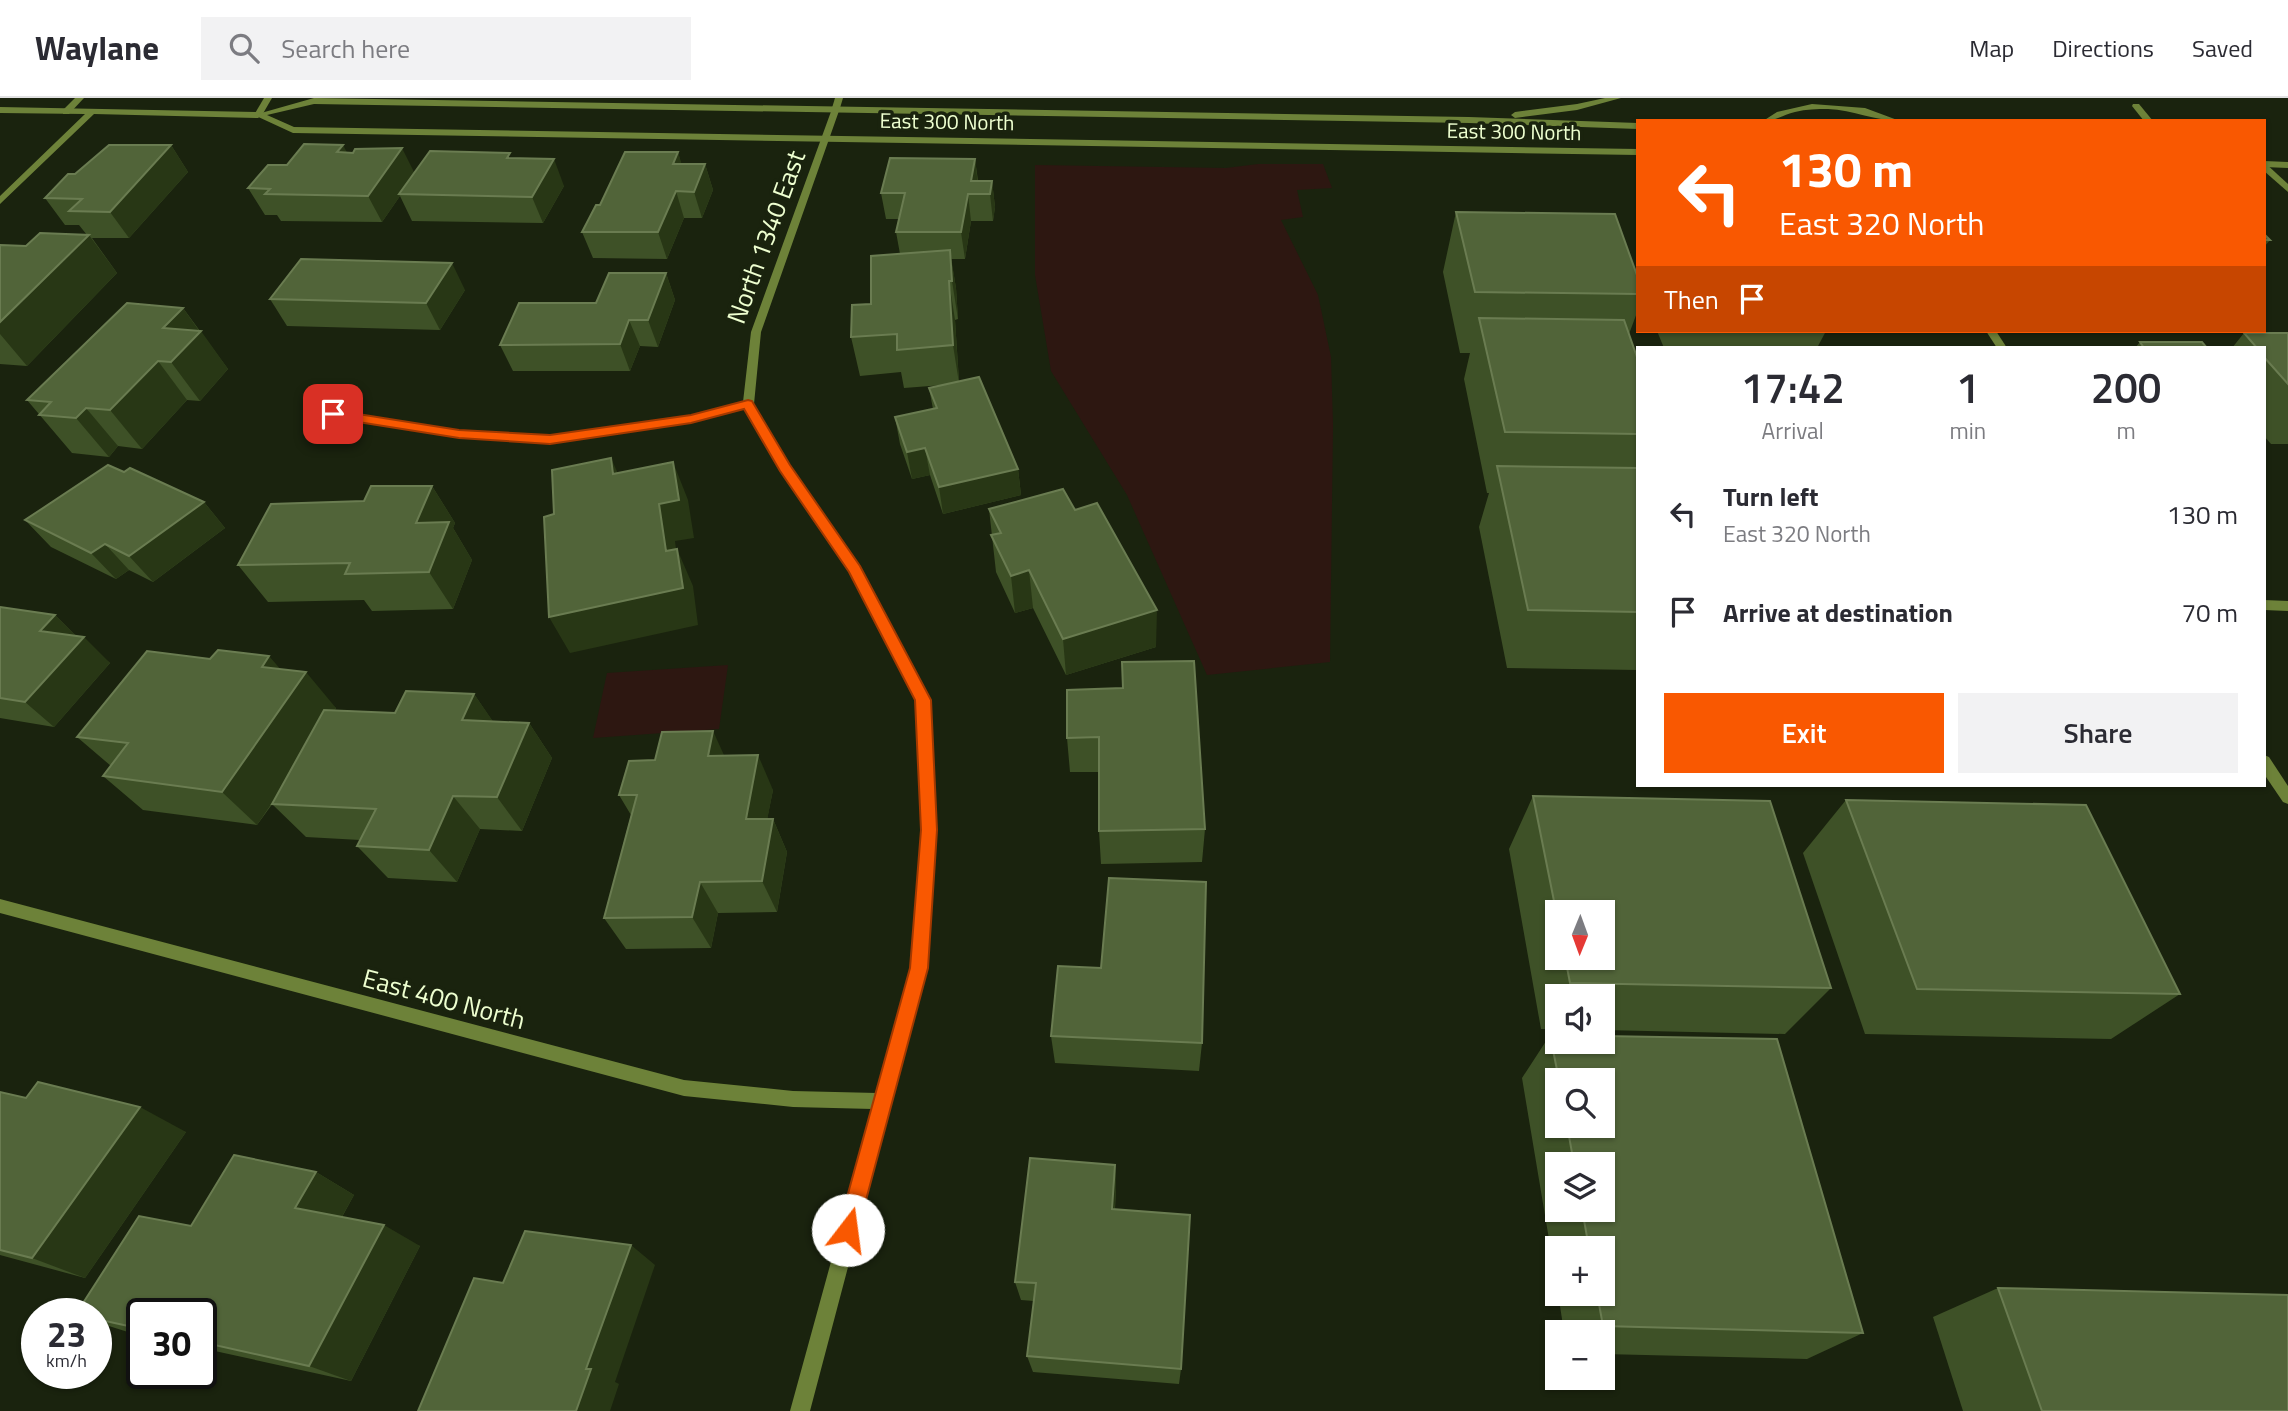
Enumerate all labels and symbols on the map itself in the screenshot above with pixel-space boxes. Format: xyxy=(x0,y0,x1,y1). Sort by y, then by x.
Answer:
street label: East 300 North xyxy=(879,104,1015,138)
street label: East 300 North xyxy=(1446,114,1582,148)
street label: North 1340 East xyxy=(716,145,815,329)
pin xyxy=(303,384,363,444)
north arrow xyxy=(1545,900,1615,970)
street label: East 400 North xyxy=(358,958,530,1039)
position arrow xyxy=(811,1193,885,1267)
speed limit sign: 30 xyxy=(126,1298,217,1389)

